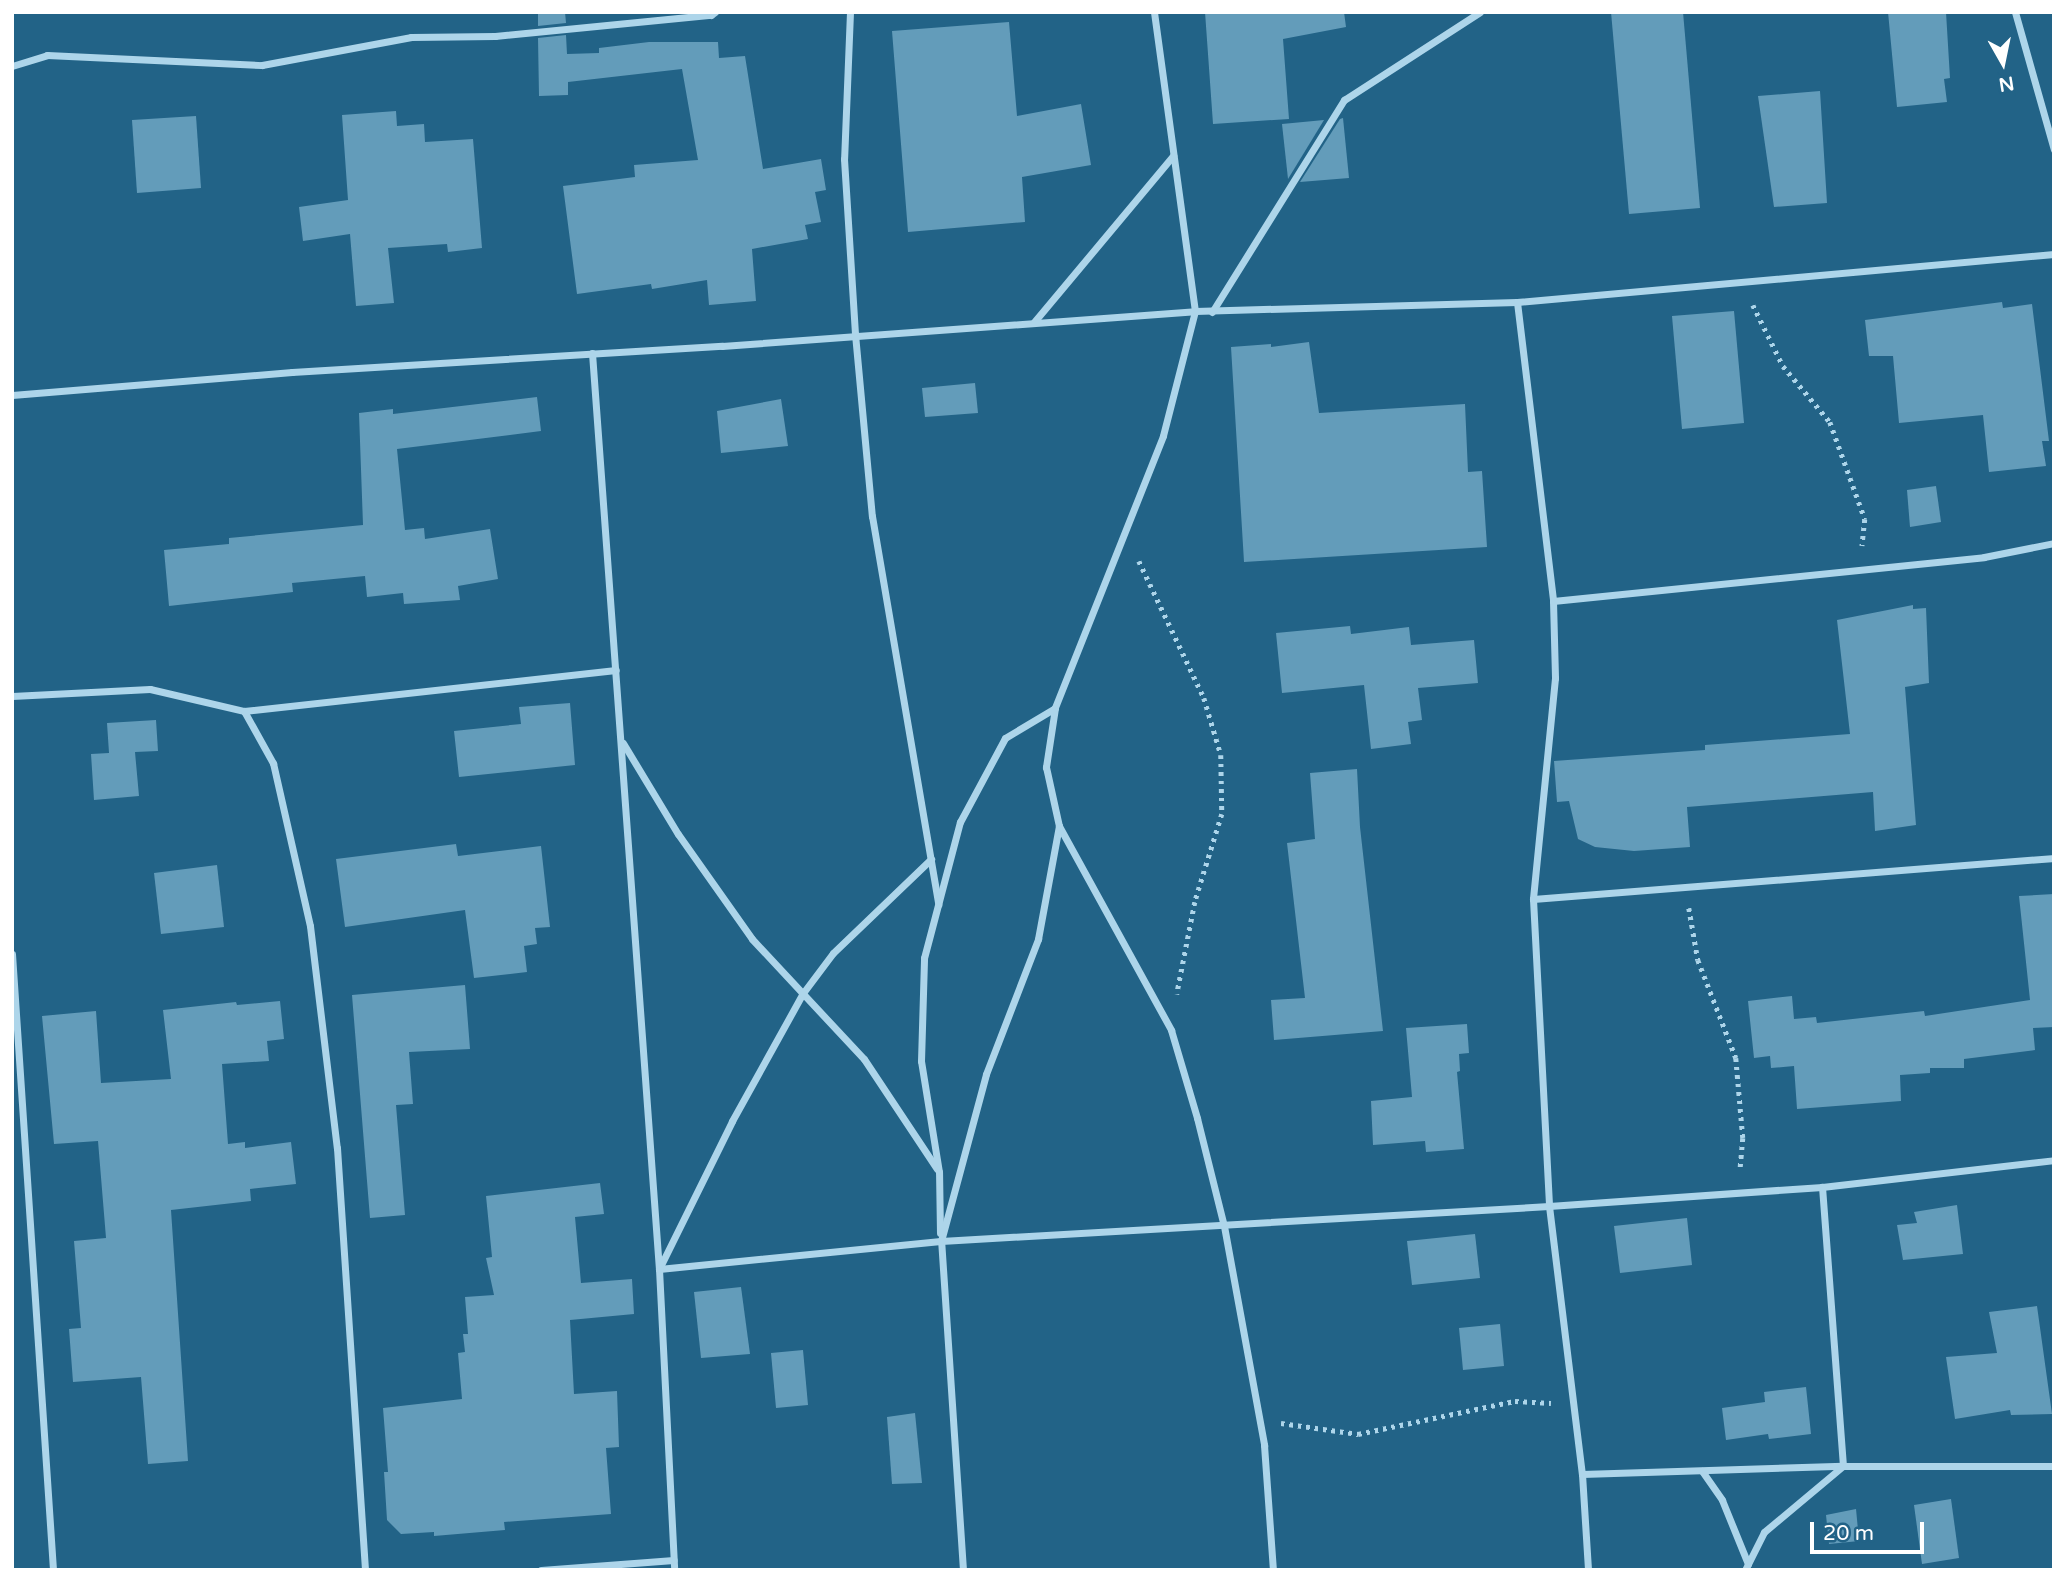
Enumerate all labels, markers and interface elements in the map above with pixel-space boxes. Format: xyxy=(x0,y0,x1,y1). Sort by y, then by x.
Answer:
north arrow xyxy=(1968,28,2038,98)
text: N xyxy=(1997,72,2016,96)
scale bar xyxy=(1814,1508,1928,1552)
text: 20 m xyxy=(1823,1521,1874,1546)

